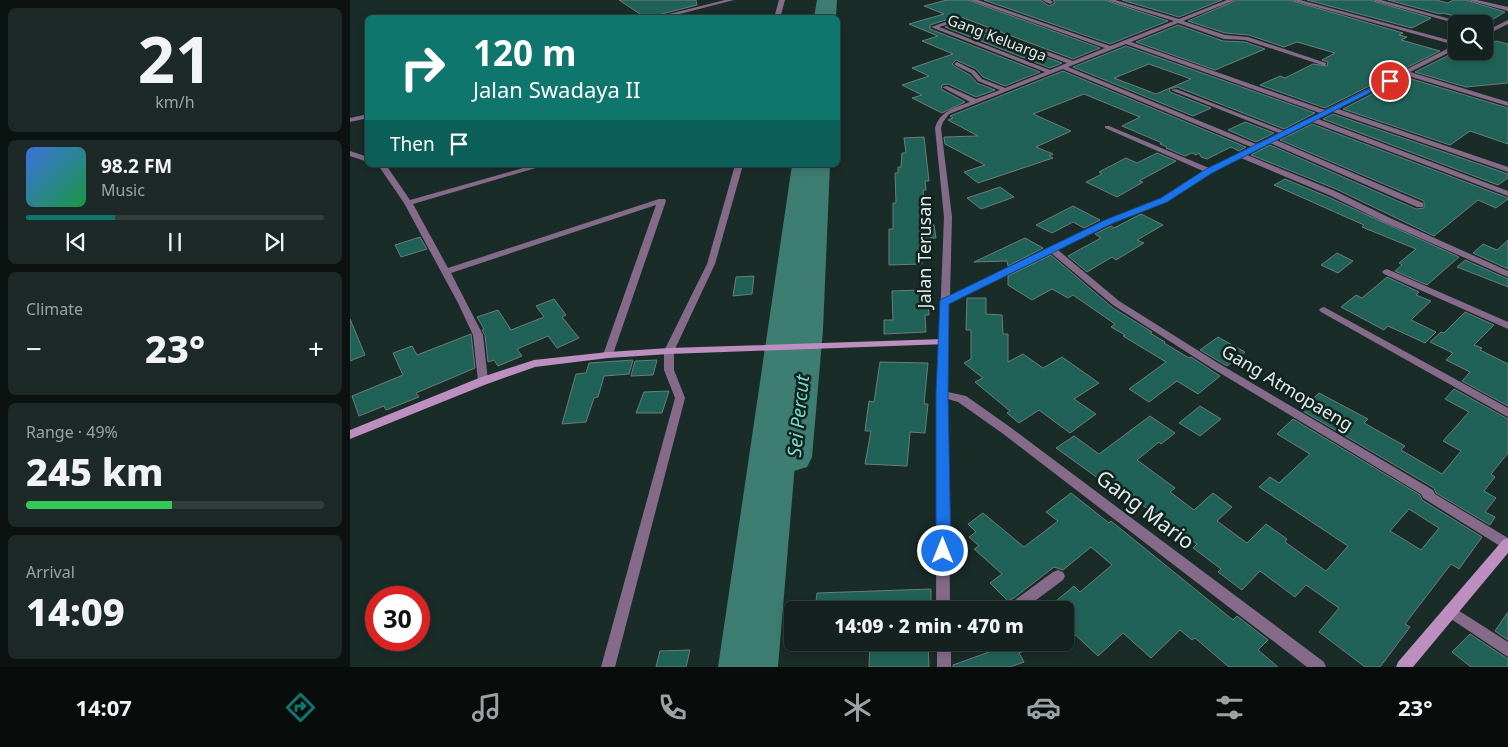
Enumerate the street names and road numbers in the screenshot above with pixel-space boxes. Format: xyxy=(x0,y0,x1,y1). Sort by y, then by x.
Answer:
street label: Gang Keluarga xyxy=(945,9,1050,65)
street label: Jalan Terusan xyxy=(912,196,936,310)
street label: Gang Atmopaeng xyxy=(1217,338,1358,436)
street label: Gang Mario xyxy=(1091,463,1200,555)

